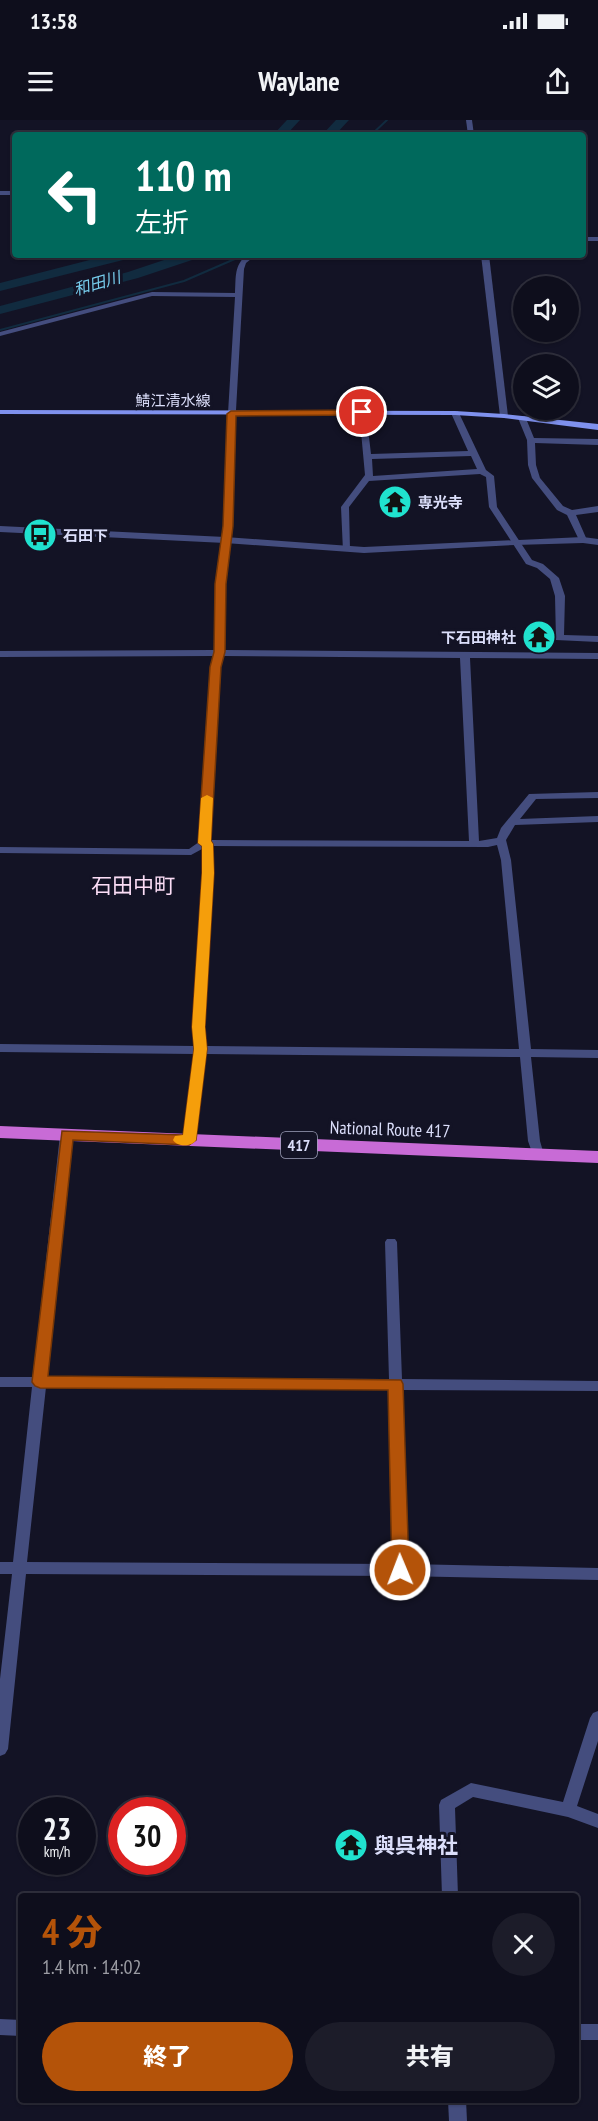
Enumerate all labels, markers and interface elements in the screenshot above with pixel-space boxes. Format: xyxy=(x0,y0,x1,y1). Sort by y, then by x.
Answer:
text: 13:58 xyxy=(30,7,78,35)
text: Waylane xyxy=(258,64,340,98)
icon: menu xyxy=(24,65,57,98)
icon: share xyxy=(541,65,574,98)
text: 110 m xyxy=(135,148,232,203)
icon: left xyxy=(36,156,114,234)
text: 左折 xyxy=(135,205,189,239)
water label: 和田川 xyxy=(71,266,125,299)
map controls xyxy=(513,276,579,420)
button: sound xyxy=(513,276,579,342)
button: layers xyxy=(513,354,579,420)
pin xyxy=(336,386,387,437)
street label: 鯖江清水線 xyxy=(135,391,211,410)
icon: arrive xyxy=(345,395,378,428)
temple icon: 専光寺 xyxy=(377,484,413,520)
place label: 専光寺 xyxy=(418,493,463,512)
bus stop icon: 石田下 xyxy=(22,517,58,553)
place label: 石田下 xyxy=(63,526,108,545)
temple icon: 下石田神社 xyxy=(521,619,557,655)
place label: 下石田神社 xyxy=(441,628,516,647)
district label: 石田中町 xyxy=(91,872,175,899)
street label: National Route 417 xyxy=(329,1115,451,1143)
road number: 417 xyxy=(281,1132,317,1158)
position arrow xyxy=(368,1538,432,1602)
speed limit sign: 30 xyxy=(108,1797,186,1875)
text: 23 xyxy=(43,1809,71,1848)
temple icon: 與呉神社 xyxy=(333,1827,369,1863)
place label: 與呉神社 xyxy=(374,1832,458,1859)
text: km/h xyxy=(44,1842,70,1861)
text: 4 分 xyxy=(42,1908,103,1955)
button: close xyxy=(492,1913,555,1976)
text: 1.4 km · 14:02 xyxy=(42,1954,141,1980)
button: 終了 xyxy=(42,2022,293,2091)
button: 共有 xyxy=(305,2022,555,2091)

